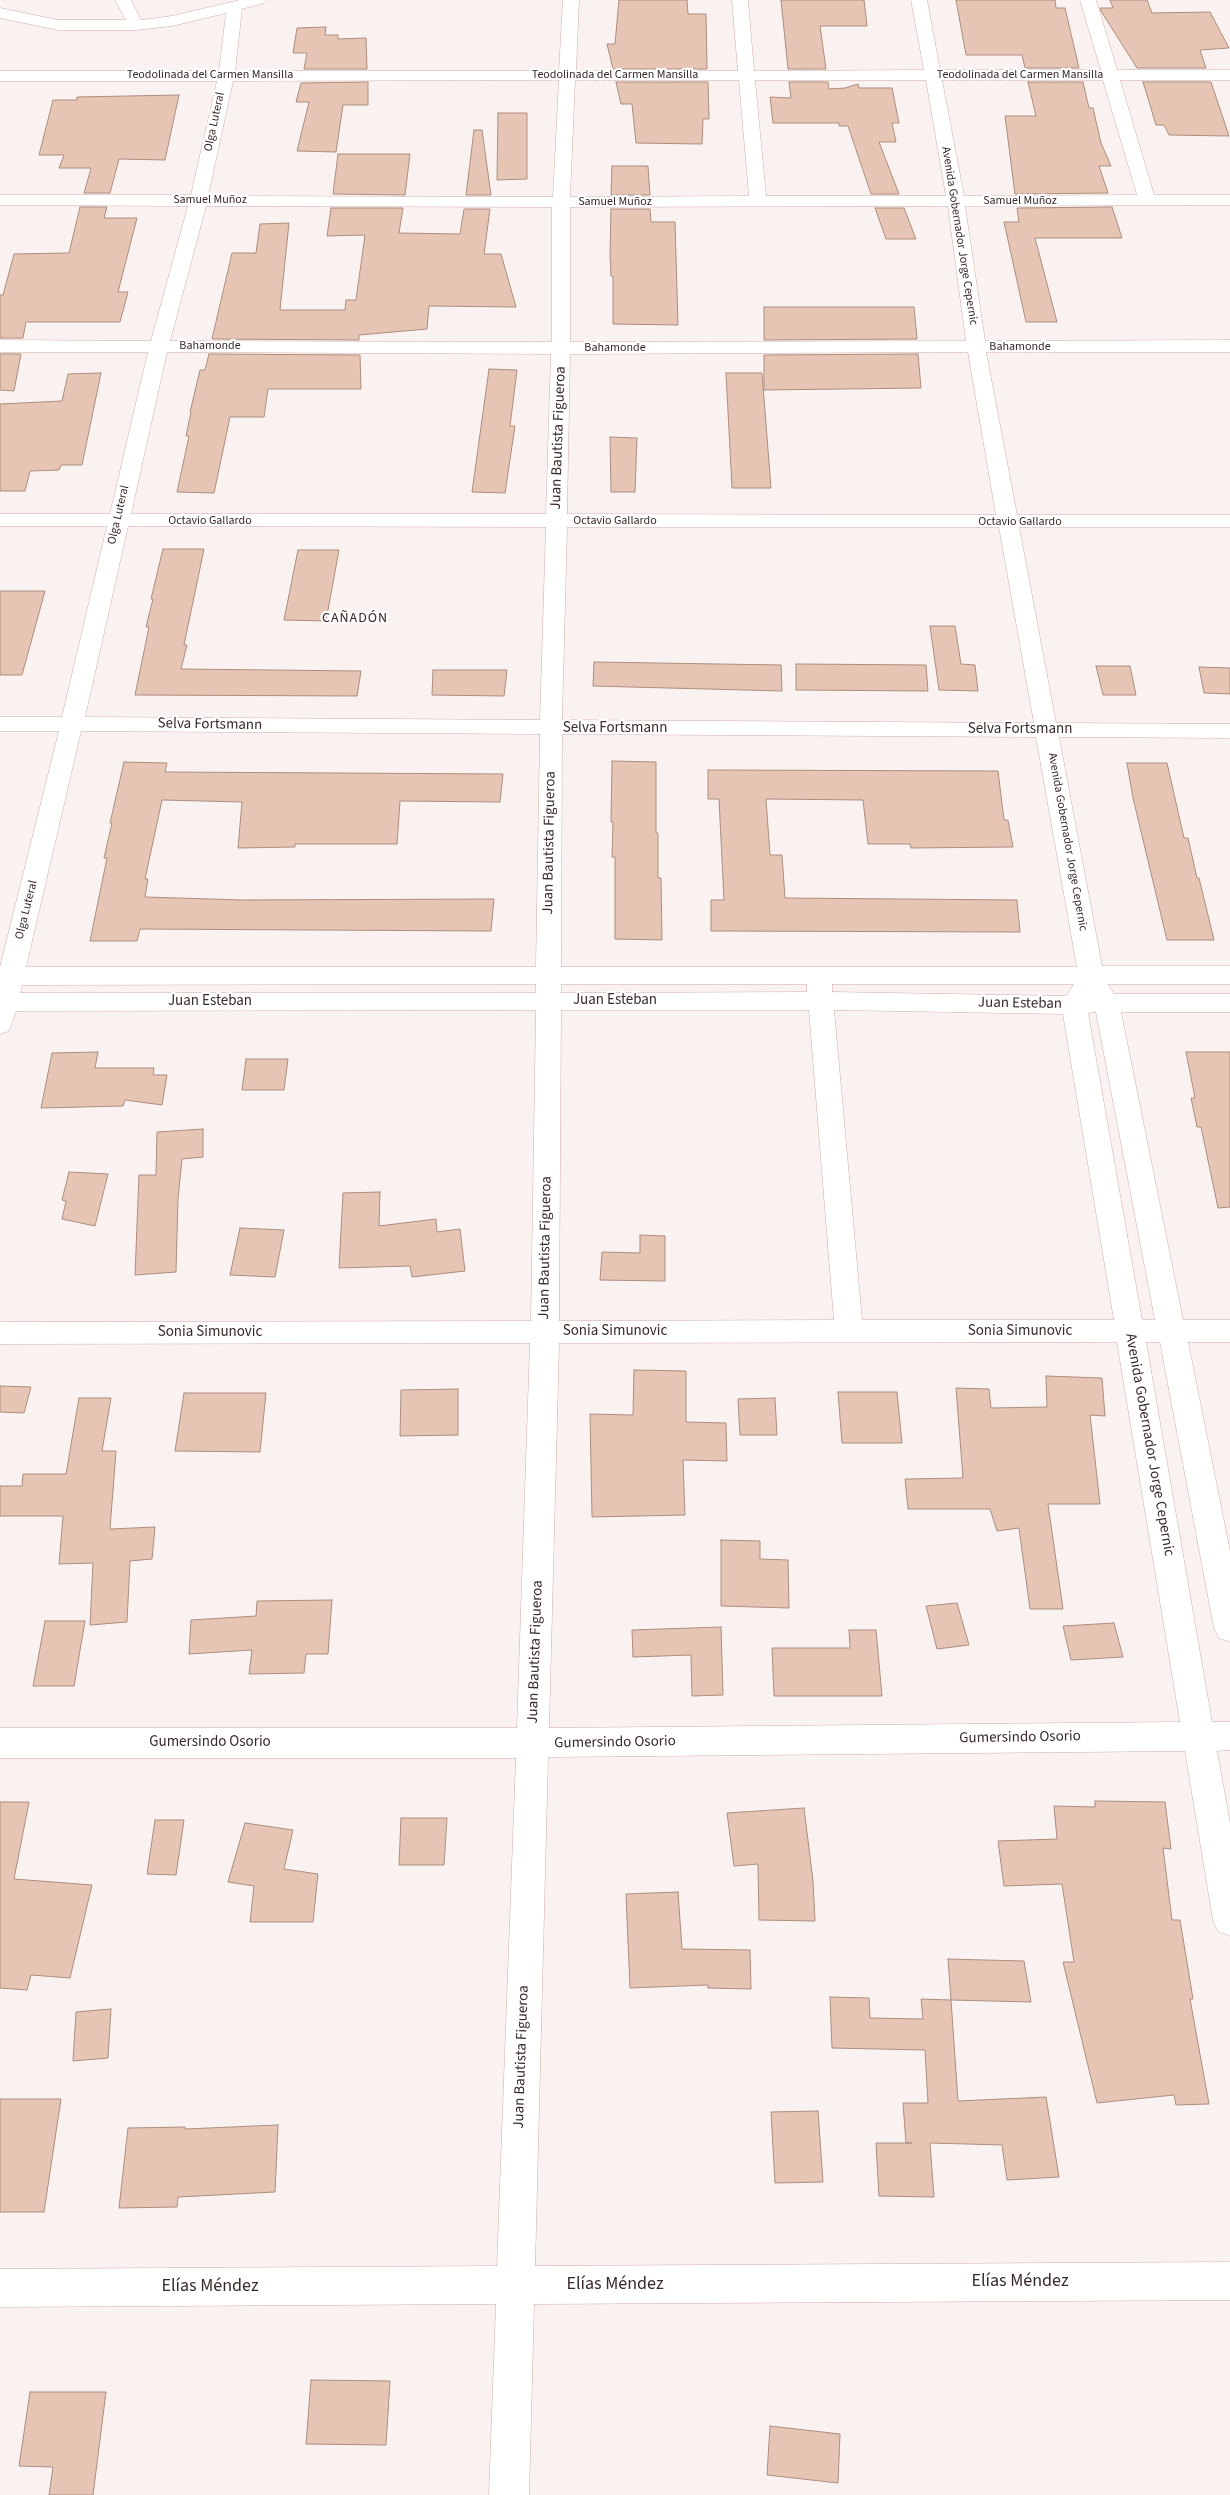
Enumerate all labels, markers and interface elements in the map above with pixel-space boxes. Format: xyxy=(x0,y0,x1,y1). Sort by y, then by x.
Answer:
street label: Teodolinada del Carmen Mansilla xyxy=(127,68,293,82)
street label: Teodolinada del Carmen Mansilla xyxy=(532,68,698,82)
street label: Teodolinada del Carmen Mansilla xyxy=(937,68,1103,82)
street label: Olga Luteral xyxy=(202,91,228,153)
street label: Avenida Gobernador Jorge Cepernic xyxy=(938,146,980,326)
street label: Samuel Muñoz xyxy=(173,193,247,207)
street label: Samuel Muñoz xyxy=(983,194,1057,208)
street label: Samuel Muñoz xyxy=(578,195,652,209)
street label: Bahamonde xyxy=(179,339,241,353)
street label: Bahamonde xyxy=(989,340,1051,354)
street label: Bahamonde xyxy=(584,341,646,355)
street label: Juan Bautista Figueroa xyxy=(548,366,570,510)
street label: Olga Luteral xyxy=(105,484,133,546)
street label: Octavio Gallardo xyxy=(168,514,252,528)
street label: Octavio Gallardo xyxy=(573,514,657,528)
street label: Octavio Gallardo xyxy=(978,515,1062,529)
district label: CAÑADÓN xyxy=(321,611,389,627)
street label: Selva Fortsmann xyxy=(158,715,262,735)
street label: Selva Fortsmann xyxy=(563,720,667,738)
street label: Selva Fortsmann xyxy=(968,721,1072,739)
street label: Avenida Gobernador Jorge Cepernic xyxy=(1044,752,1090,932)
street label: Juan Bautista Figueroa xyxy=(540,771,560,915)
street label: Olga Luteral xyxy=(13,879,41,941)
street label: Juan Esteban xyxy=(573,992,657,1010)
street label: Juan Esteban xyxy=(168,993,252,1011)
street label: Juan Esteban xyxy=(978,994,1062,1014)
street label: Juan Bautista Figueroa xyxy=(536,1176,556,1320)
street label: Sonia Simunovic xyxy=(563,1323,667,1341)
street label: Sonia Simunovic xyxy=(968,1323,1072,1341)
street label: Sonia Simunovic xyxy=(158,1324,262,1342)
street label: Avenida Gobernador Jorge Cepernic xyxy=(1121,1332,1177,1558)
street label: Juan Bautista Figueroa xyxy=(525,1580,547,1724)
street label: Gumersindo Osorio xyxy=(959,1728,1081,1748)
street label: Gumersindo Osorio xyxy=(554,1733,676,1753)
street label: Gumersindo Osorio xyxy=(149,1734,271,1752)
street label: Juan Bautista Figueroa xyxy=(511,1985,533,2129)
street label: Elías Méndez xyxy=(971,2271,1069,2293)
street label: Elías Méndez xyxy=(566,2274,664,2296)
street label: Elías Méndez xyxy=(161,2276,259,2298)

